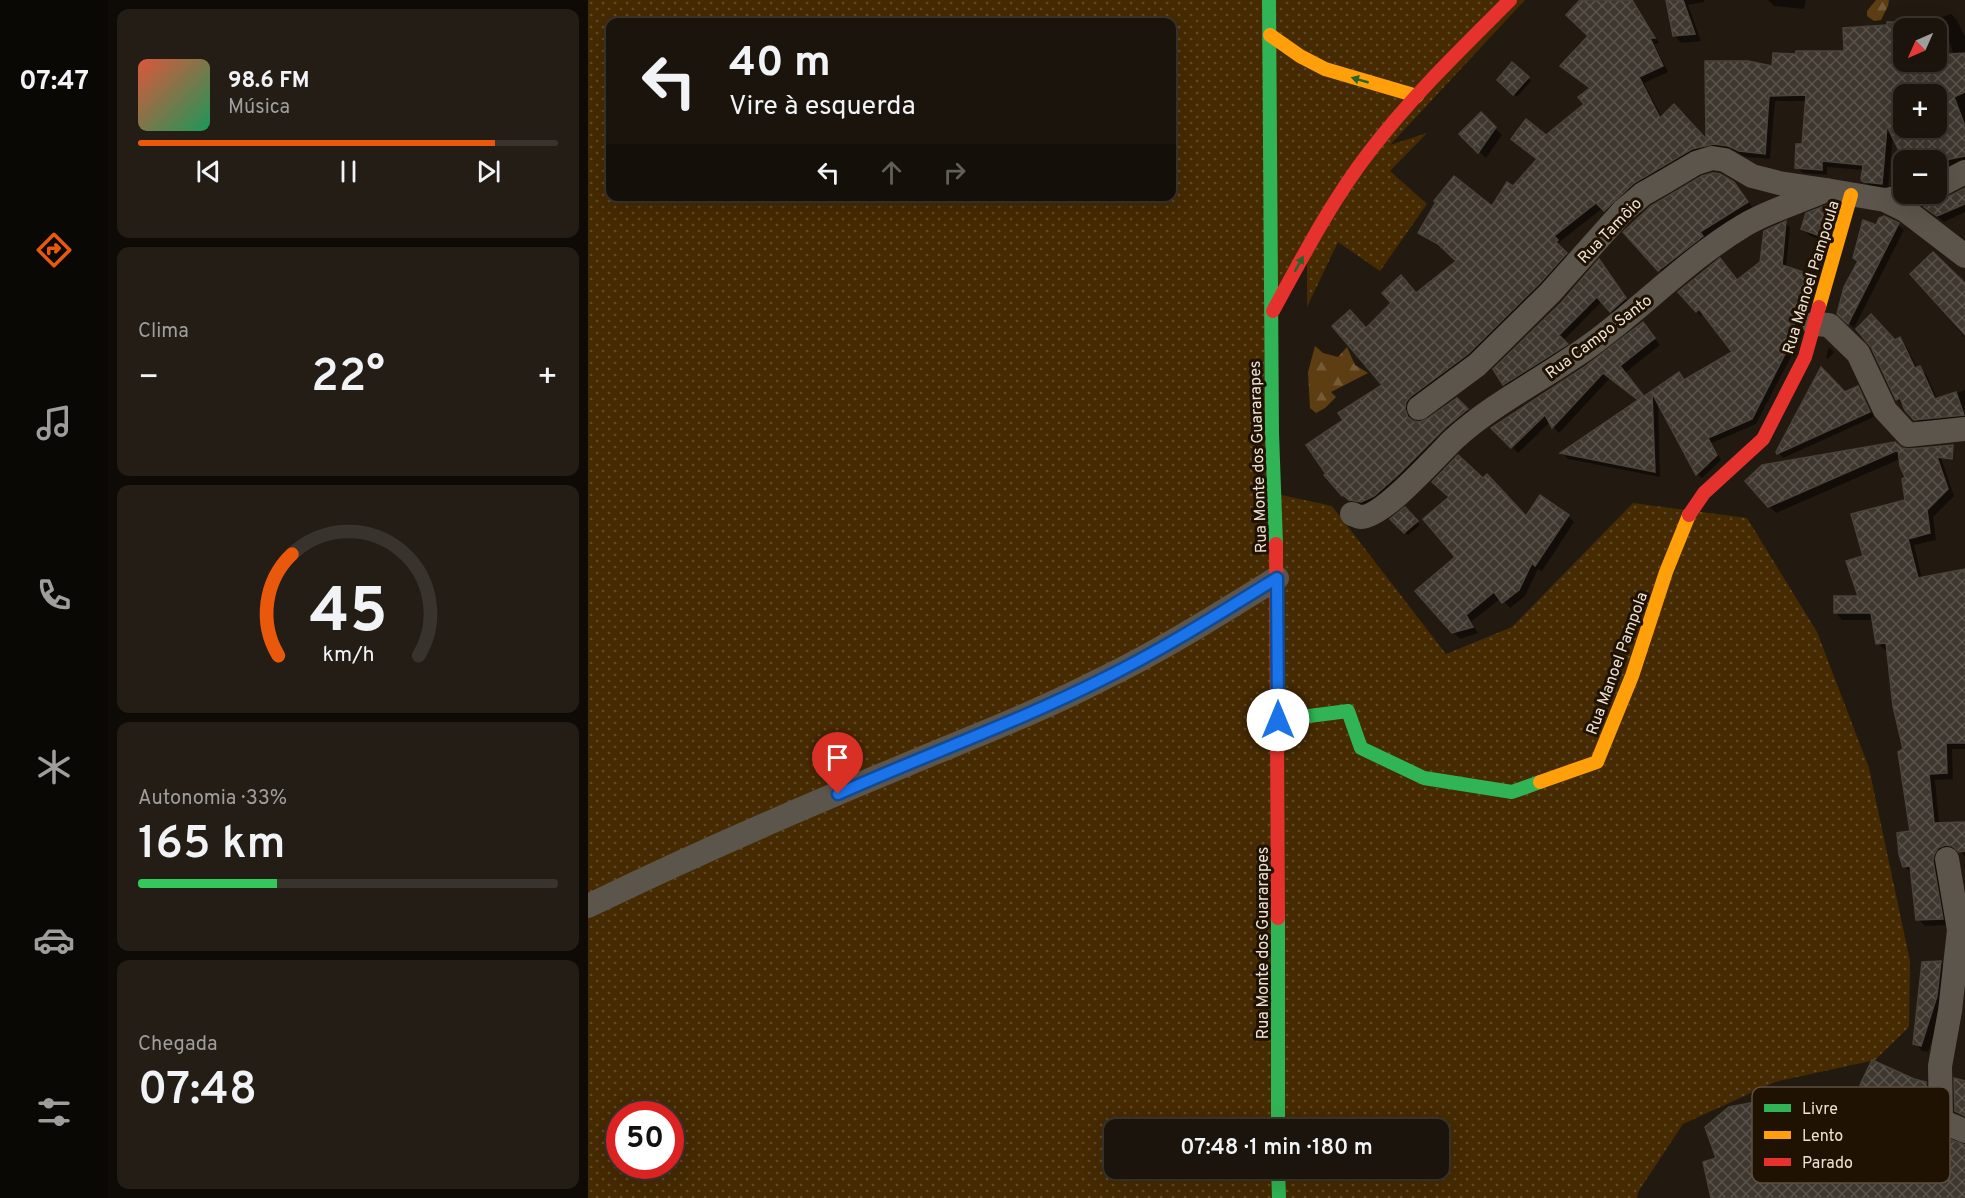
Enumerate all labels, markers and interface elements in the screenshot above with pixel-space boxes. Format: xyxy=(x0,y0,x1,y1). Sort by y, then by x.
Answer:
north arrow xyxy=(1893,18,1947,72)
map controls xyxy=(1893,18,1947,204)
text: 40 m xyxy=(729,38,831,91)
icon: left xyxy=(630,42,708,120)
text: 07:47 xyxy=(19,65,89,99)
text: 98.6 FM xyxy=(228,68,310,95)
one-way arrow xyxy=(1351,75,1369,84)
button: + xyxy=(1893,84,1947,138)
text: Vire à esquerda xyxy=(729,90,916,124)
text: Música xyxy=(228,95,290,121)
button: − xyxy=(1893,150,1947,204)
icon: previous xyxy=(192,155,225,188)
icon: pause xyxy=(332,155,365,188)
icon: next xyxy=(472,155,505,188)
icon: left xyxy=(812,156,845,189)
icon: ahead xyxy=(875,156,908,189)
icon: right xyxy=(938,156,971,189)
street label: Rua Tamôio xyxy=(1574,194,1647,268)
street label: Rua Manoel Pampoula xyxy=(1779,198,1845,357)
icon: directions xyxy=(33,229,75,271)
one-way arrow xyxy=(1294,255,1304,272)
street label: Rua Campo Santo xyxy=(1542,291,1656,384)
text: Clima xyxy=(138,319,189,345)
text: 22° xyxy=(311,350,385,407)
text: − xyxy=(138,358,159,400)
text: + xyxy=(537,358,558,400)
street label: Rua Monte dos Guararapes xyxy=(1246,360,1272,553)
icon: music xyxy=(33,402,75,444)
icon: phone xyxy=(33,574,75,616)
text: 45 xyxy=(309,575,387,654)
street label: Rua Manoel Pampola xyxy=(1583,589,1653,738)
text: km/h xyxy=(322,642,374,669)
position arrow xyxy=(1246,688,1310,752)
pin xyxy=(812,732,863,794)
icon: arrive xyxy=(821,741,854,774)
icon: climate xyxy=(33,746,75,788)
text: Autonomia · 33% xyxy=(138,786,287,812)
text: 165 km xyxy=(138,817,286,874)
street label: Rua Monte dos Guararapes xyxy=(1254,847,1274,1039)
icon: car xyxy=(33,919,75,961)
text: Chegada xyxy=(138,1032,218,1058)
text: 07:48 xyxy=(138,1063,257,1120)
legend xyxy=(1752,1087,1950,1183)
icon: filters xyxy=(33,1091,75,1133)
text: Livre xyxy=(1802,1100,1838,1120)
speed limit sign: 50 xyxy=(606,1101,684,1179)
text: Lento xyxy=(1802,1127,1843,1147)
text: 07:48 · 1 min · 180 m xyxy=(1180,1135,1373,1162)
text: Parado xyxy=(1802,1154,1853,1174)

